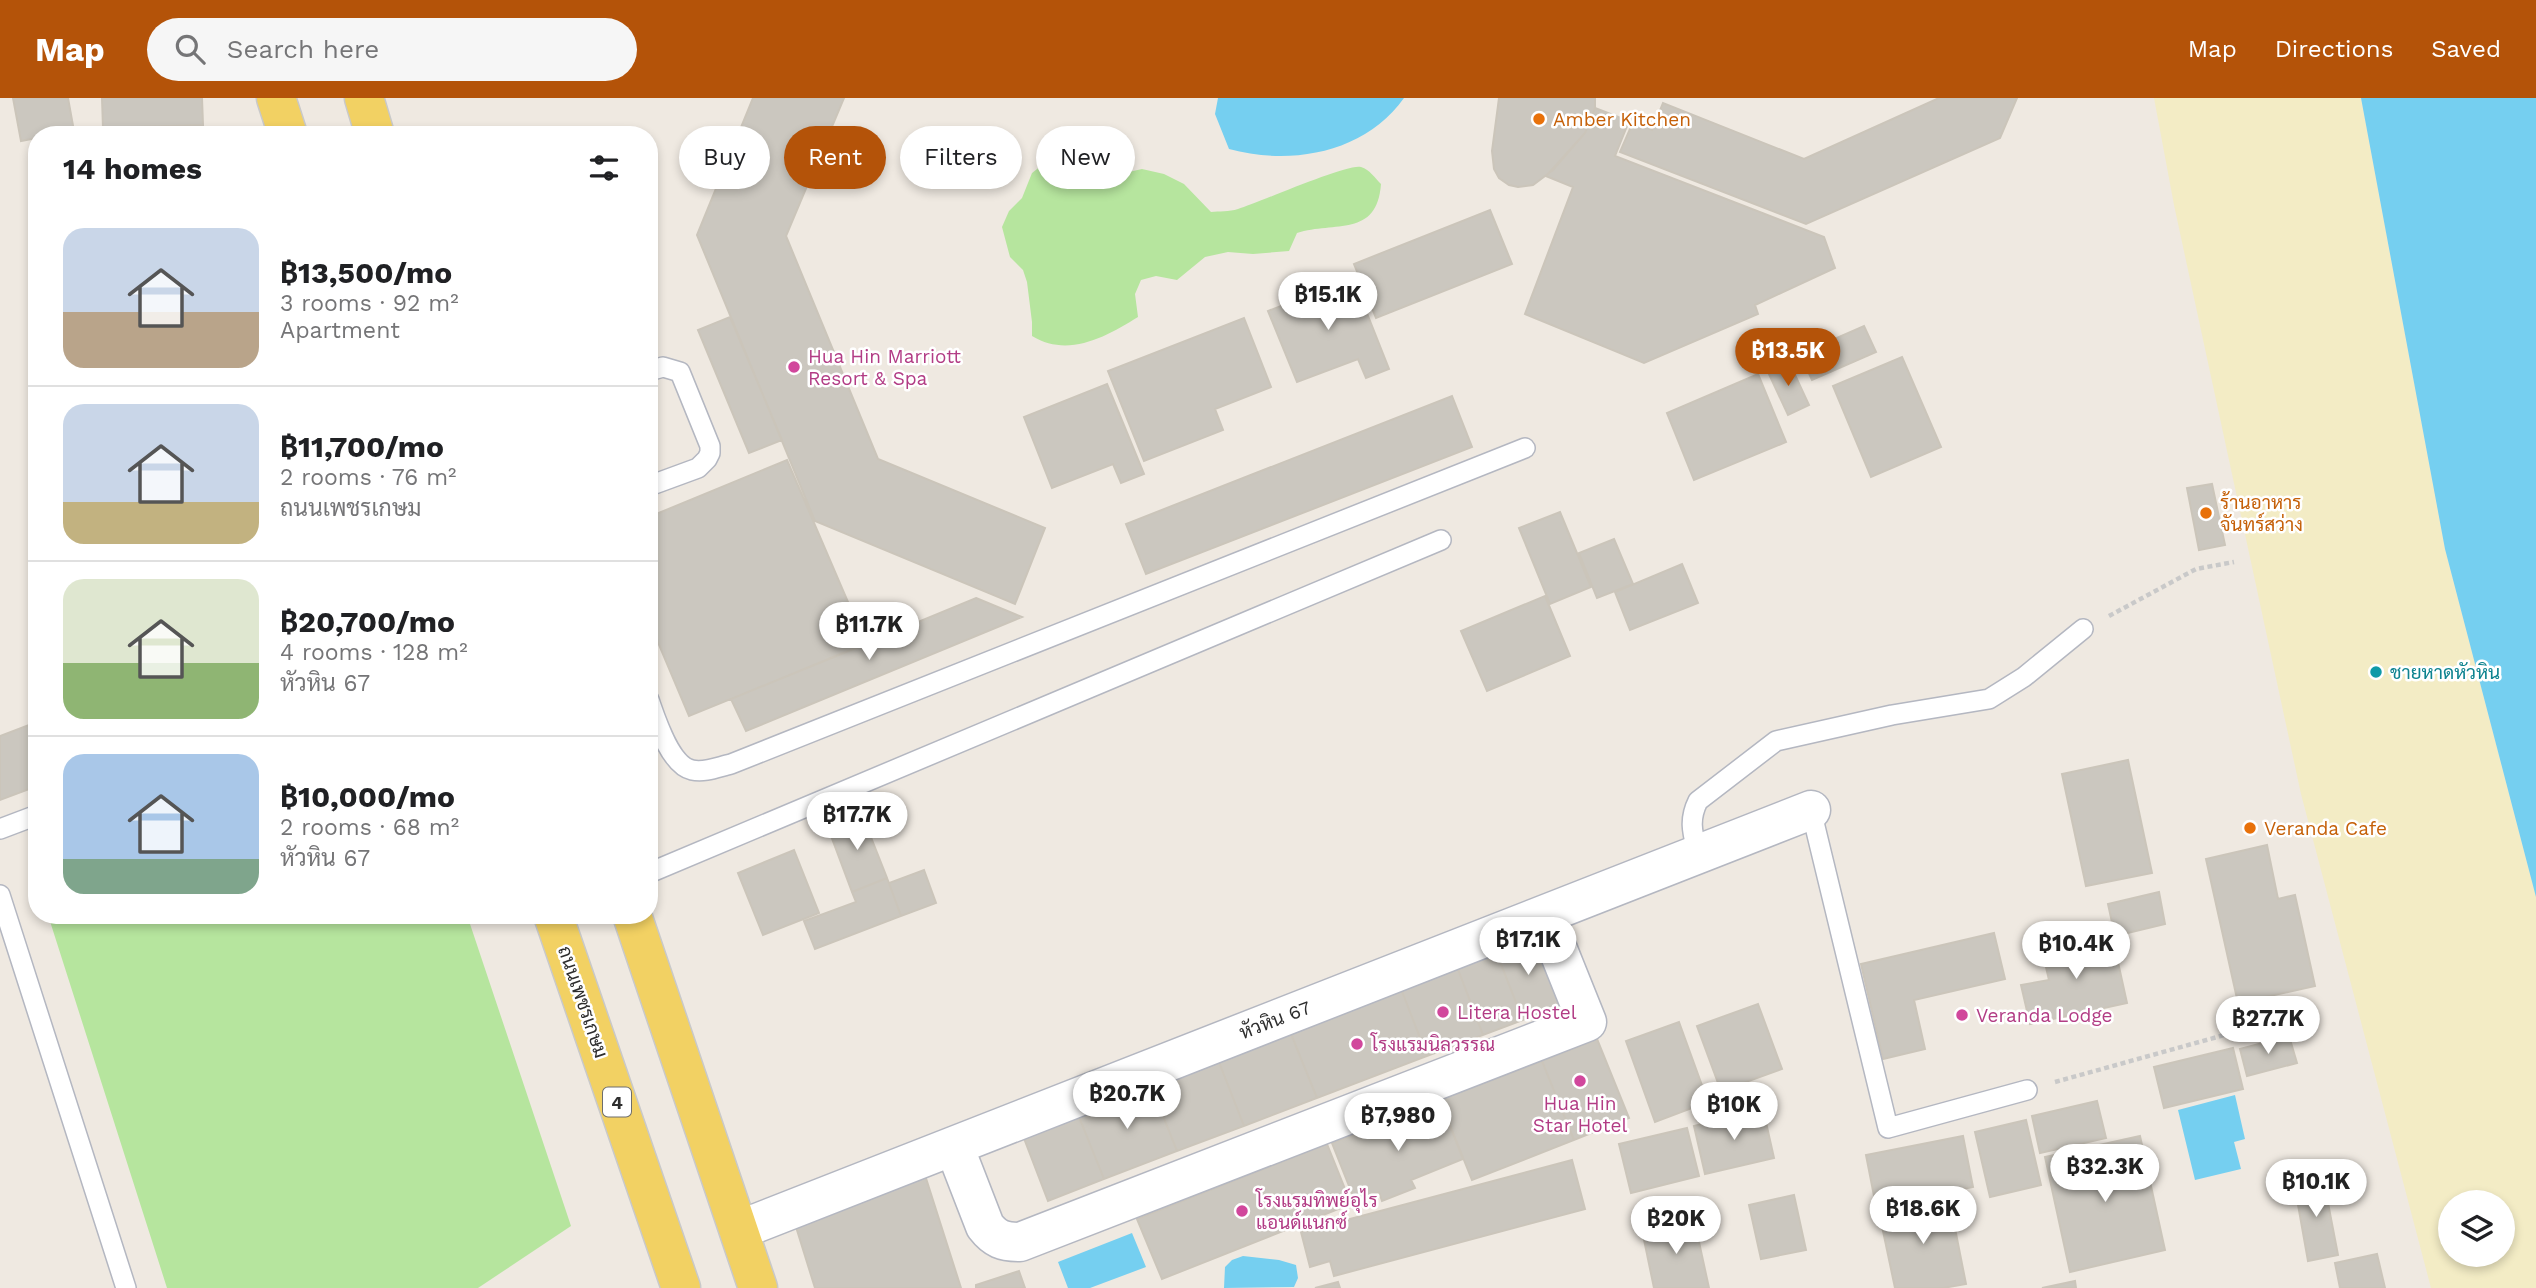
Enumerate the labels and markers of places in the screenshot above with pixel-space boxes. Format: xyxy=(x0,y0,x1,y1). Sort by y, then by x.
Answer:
place label: Amber Kitchen xyxy=(1553,108,1691,131)
marker: Amber Kitchen xyxy=(1531,111,1547,127)
pin: ฿15.1K xyxy=(1271,272,1385,332)
pin: ฿13.5K xyxy=(1731,328,1845,388)
place label: Hua Hin Marriott Resort & Spa xyxy=(808,345,961,390)
marker: Hua Hin Marriott Resort & Spa xyxy=(786,359,802,375)
place label: ร้านอาหาร จันทร์สว่าง xyxy=(2220,491,2303,536)
marker: ร้านอาหาร จันทร์สว่าง xyxy=(2198,505,2214,521)
pin: ฿11.7K xyxy=(812,602,926,662)
place label: ชายหาดหัวหิน xyxy=(2390,661,2500,684)
marker: ชายหาดหัวหิน xyxy=(2368,664,2384,680)
pin: ฿17.7K xyxy=(800,792,914,852)
place label: Veranda Cafe xyxy=(2264,817,2387,840)
marker: Veranda Cafe xyxy=(2242,820,2258,836)
pin: ฿17.1K xyxy=(1471,918,1585,977)
pin: ฿10.4K xyxy=(2019,922,2133,981)
pin: ฿27.7K xyxy=(2211,996,2325,1056)
place label: Litera Hostel xyxy=(1457,1001,1577,1024)
marker: Litera Hostel xyxy=(1435,1004,1451,1020)
place label: Veranda Lodge xyxy=(1976,1004,2113,1027)
marker: Veranda Lodge xyxy=(1954,1007,1970,1023)
place label: โรงแรมนิลวรรณ xyxy=(1370,1032,1495,1056)
marker: โรงแรมนิลวรรณ xyxy=(1349,1036,1365,1052)
pin: ฿20.7K xyxy=(1070,1072,1184,1131)
marker: Hua Hin Star Hotel xyxy=(1572,1073,1588,1089)
pin: ฿10K xyxy=(1693,1082,1775,1142)
place label: Hua Hin Star Hotel xyxy=(1533,1092,1627,1137)
pin: ฿7,980 xyxy=(1341,1094,1455,1153)
pin: ฿32.3K xyxy=(2048,1144,2162,1204)
pin: ฿10.1K xyxy=(2259,1160,2373,1219)
pin: ฿18.6K xyxy=(1866,1186,1980,1246)
place label: โรงแรมทิพย์อุไร แอนด์แนกซ์ xyxy=(1255,1188,1378,1234)
pin: ฿20K xyxy=(1635,1196,1717,1256)
marker: โรงแรมทิพย์อุไร แอนด์แนกซ์ xyxy=(1234,1203,1250,1219)

